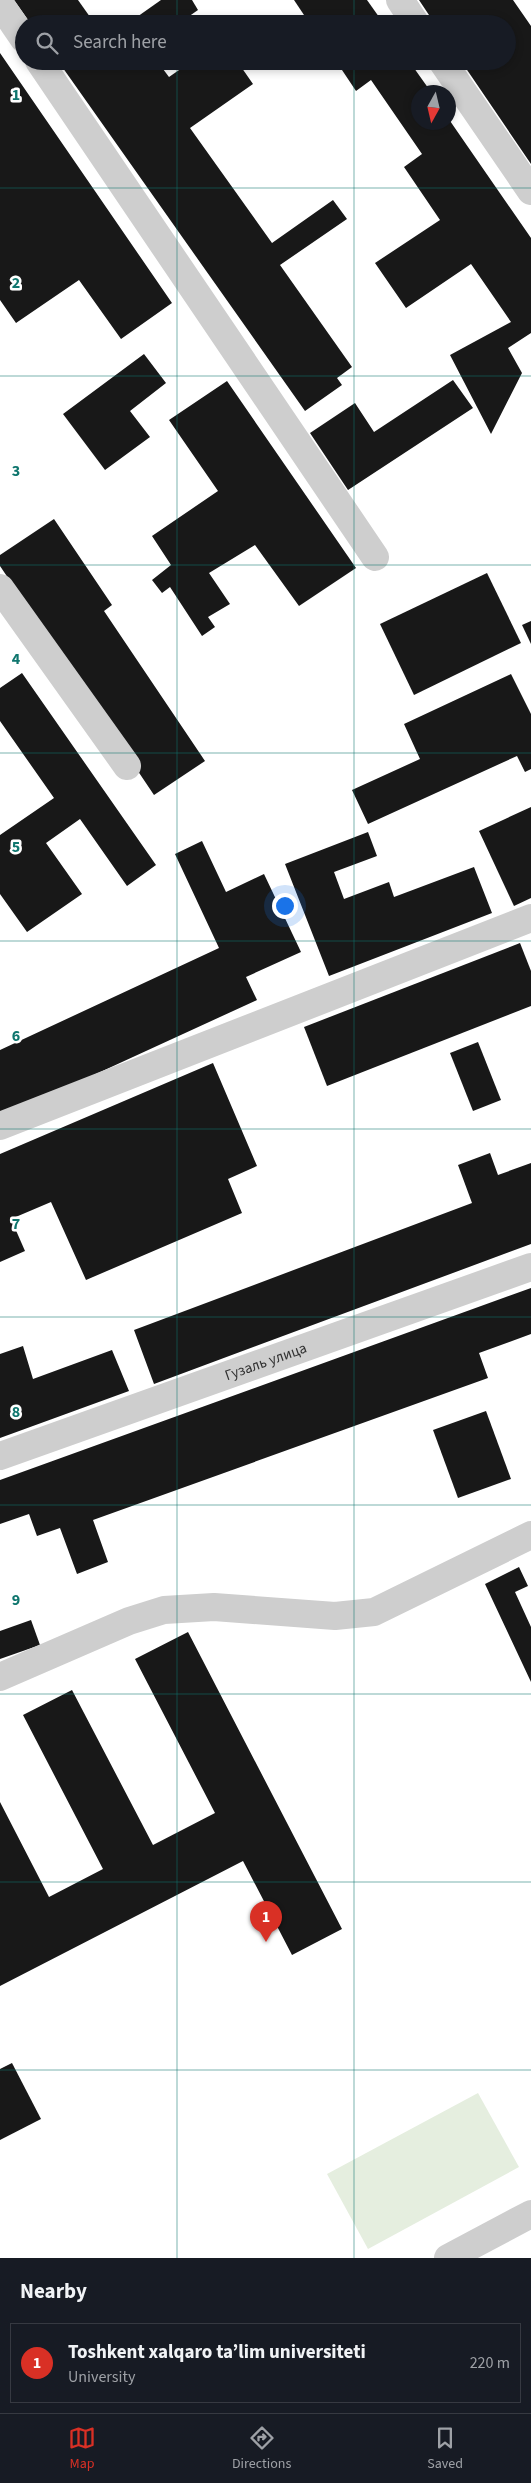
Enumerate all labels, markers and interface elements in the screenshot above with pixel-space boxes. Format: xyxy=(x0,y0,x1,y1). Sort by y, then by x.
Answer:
search box xyxy=(15,15,516,70)
icon: search xyxy=(33,29,61,57)
text: Search here xyxy=(73,29,167,56)
text: 1 xyxy=(12,84,20,106)
north arrow xyxy=(411,85,456,130)
text: 2 xyxy=(12,272,20,294)
text: 3 xyxy=(12,460,20,482)
text: 4 xyxy=(12,648,21,670)
text: 5 xyxy=(12,836,20,858)
your location xyxy=(272,893,298,919)
text: 6 xyxy=(12,1025,20,1047)
text: 7 xyxy=(12,1213,20,1235)
street label: Гузаль улица xyxy=(222,1338,310,1386)
text: 8 xyxy=(12,1401,20,1423)
text: 9 xyxy=(12,1589,20,1611)
pin: 1 xyxy=(250,1901,282,1942)
text: Nearby xyxy=(20,2276,87,2306)
text: Toshkent xalqaro ta’lim universiteti xyxy=(68,2339,366,2366)
text: 1 xyxy=(33,2352,41,2374)
text: 220 m xyxy=(470,2352,510,2374)
text: University xyxy=(68,2366,135,2388)
tab: Map xyxy=(68,2424,96,2474)
tab: Directions xyxy=(232,2424,291,2474)
tab: Saved xyxy=(427,2424,463,2474)

